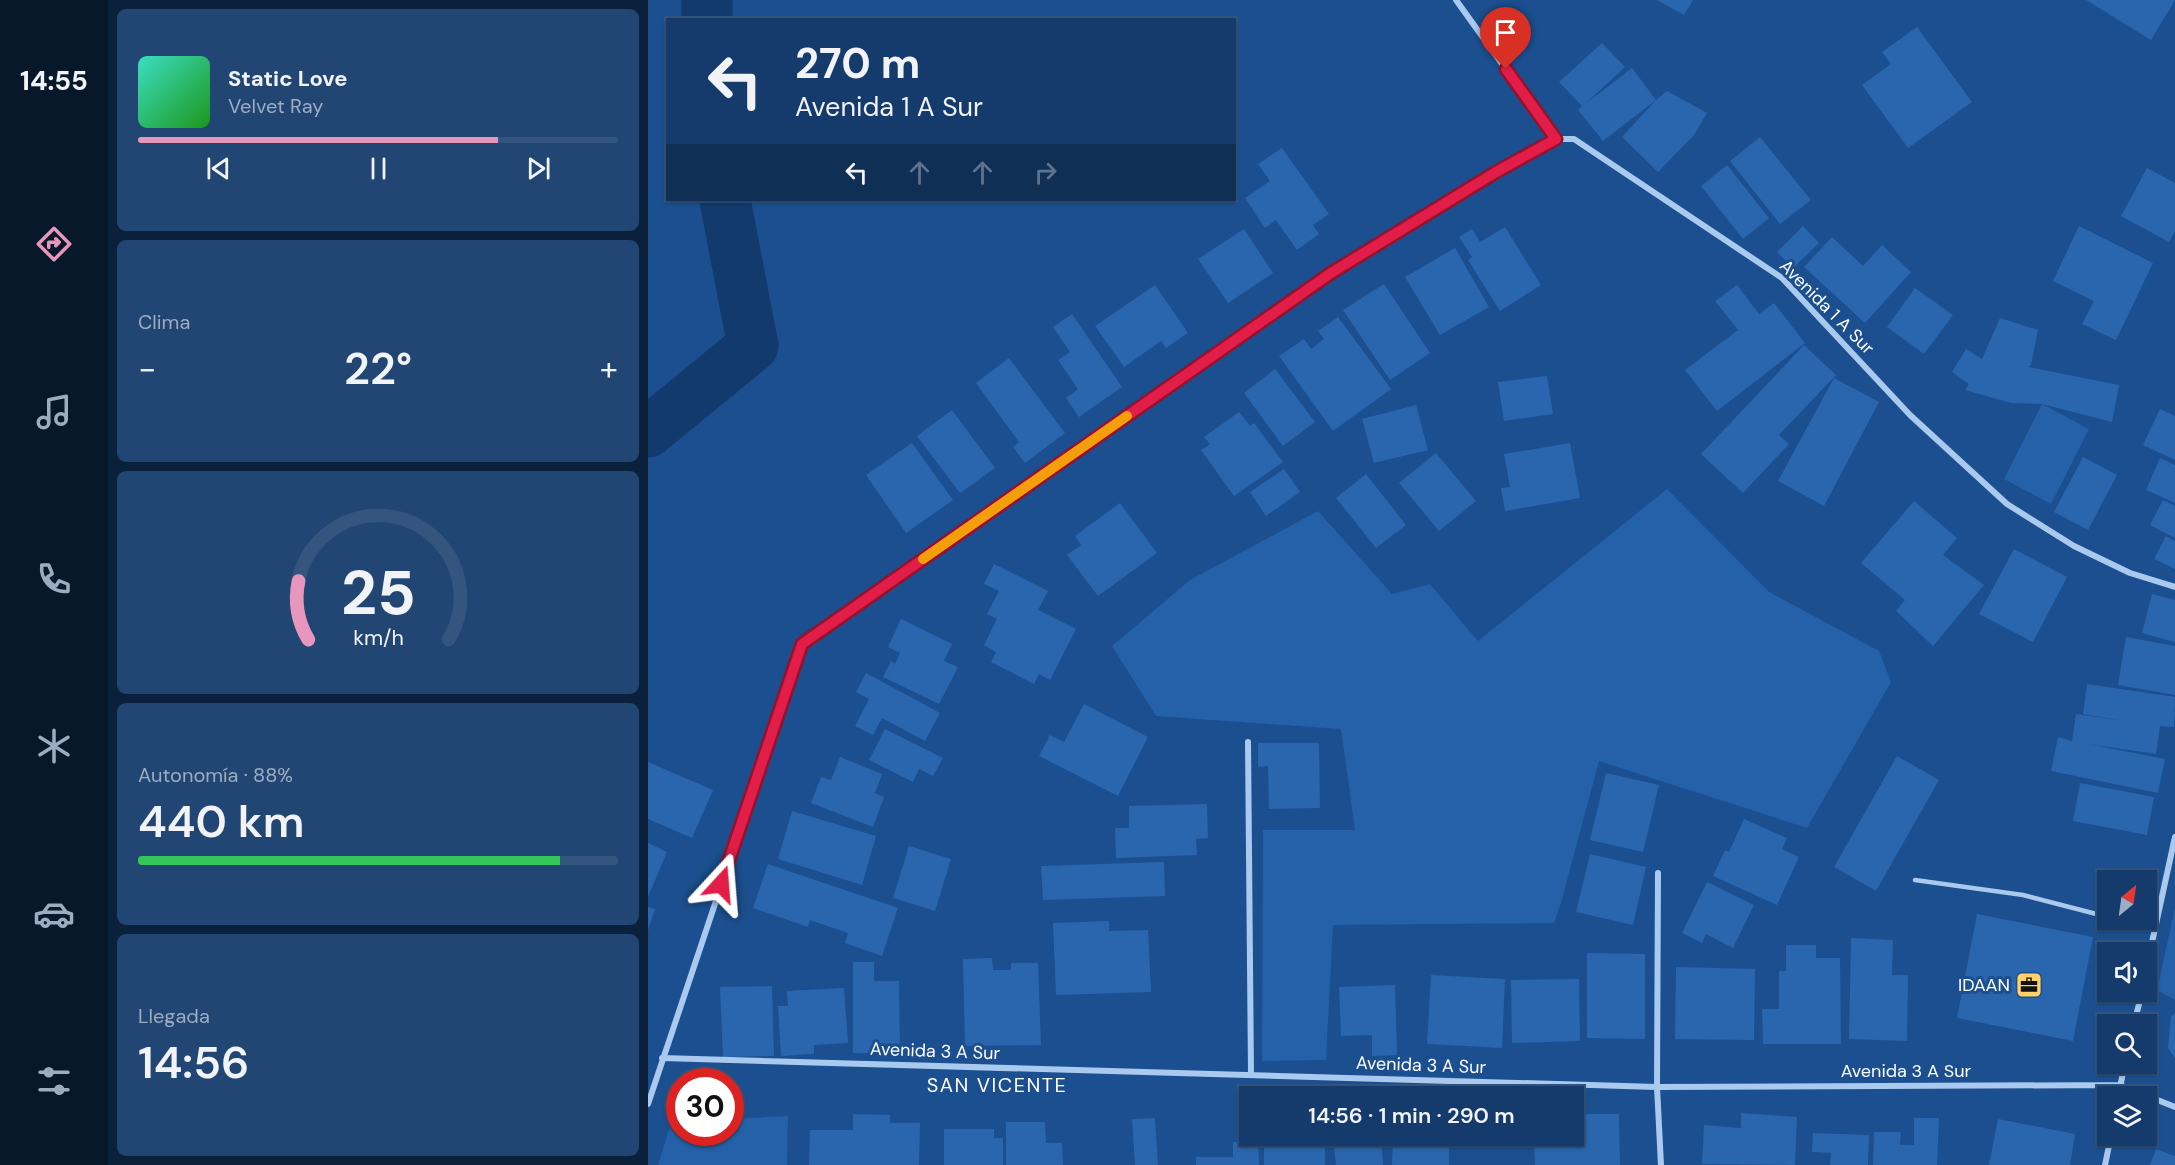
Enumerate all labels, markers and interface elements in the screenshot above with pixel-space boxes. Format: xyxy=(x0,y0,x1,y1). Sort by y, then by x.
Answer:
pin xyxy=(1480,7,1531,69)
icon: arrive xyxy=(1489,16,1522,49)
text: 270 m xyxy=(795,36,920,91)
icon: left xyxy=(696,42,774,120)
text: 14:55 xyxy=(20,63,88,98)
text: Static Love xyxy=(228,64,348,93)
text: Avenida 1 A Sur xyxy=(795,89,983,124)
text: Velvet Ray xyxy=(228,93,323,119)
icon: previous xyxy=(202,152,235,185)
icon: pause xyxy=(362,152,395,185)
icon: next xyxy=(522,152,555,185)
icon: left xyxy=(840,156,873,189)
icon: ahead xyxy=(903,156,936,189)
icon: ahead xyxy=(966,156,999,189)
icon: right xyxy=(1029,156,1062,189)
icon: directions xyxy=(33,223,75,265)
street label: Avenida 1 A Sur xyxy=(1774,254,1880,360)
text: Clima xyxy=(138,309,190,335)
text: 22° xyxy=(344,339,412,398)
text: − xyxy=(138,347,156,390)
text: + xyxy=(600,347,618,390)
icon: music xyxy=(33,391,75,433)
text: 25 xyxy=(341,552,415,633)
icon: phone xyxy=(33,558,75,600)
text: km/h xyxy=(353,624,403,652)
icon: climate xyxy=(33,725,75,767)
text: Autonomía · 88% xyxy=(138,762,293,788)
text: 440 km xyxy=(138,792,305,851)
position arrow xyxy=(689,852,753,916)
north arrow xyxy=(2097,870,2157,930)
map controls xyxy=(2097,870,2157,1146)
icon: car xyxy=(33,893,75,935)
button: sound xyxy=(2097,942,2157,1002)
office icon: IDAAN xyxy=(2014,970,2044,1000)
place label: IDAAN xyxy=(1958,973,2010,997)
text: Llegada xyxy=(138,1003,210,1029)
button: search xyxy=(2097,1014,2157,1074)
text: 14:56 xyxy=(138,1033,249,1092)
street label: Avenida 3 A Sur xyxy=(869,1037,1001,1065)
street label: Avenida 3 A Sur xyxy=(1355,1051,1487,1079)
street label: Avenida 3 A Sur xyxy=(1841,1059,1972,1083)
icon: filters xyxy=(33,1060,75,1102)
speed limit sign: 30 xyxy=(666,1068,744,1146)
district label: SAN VICENTE xyxy=(927,1072,1067,1098)
button: layers xyxy=(2097,1086,2157,1146)
text: 14:56 · 1 min · 290 m xyxy=(1308,1101,1515,1130)

